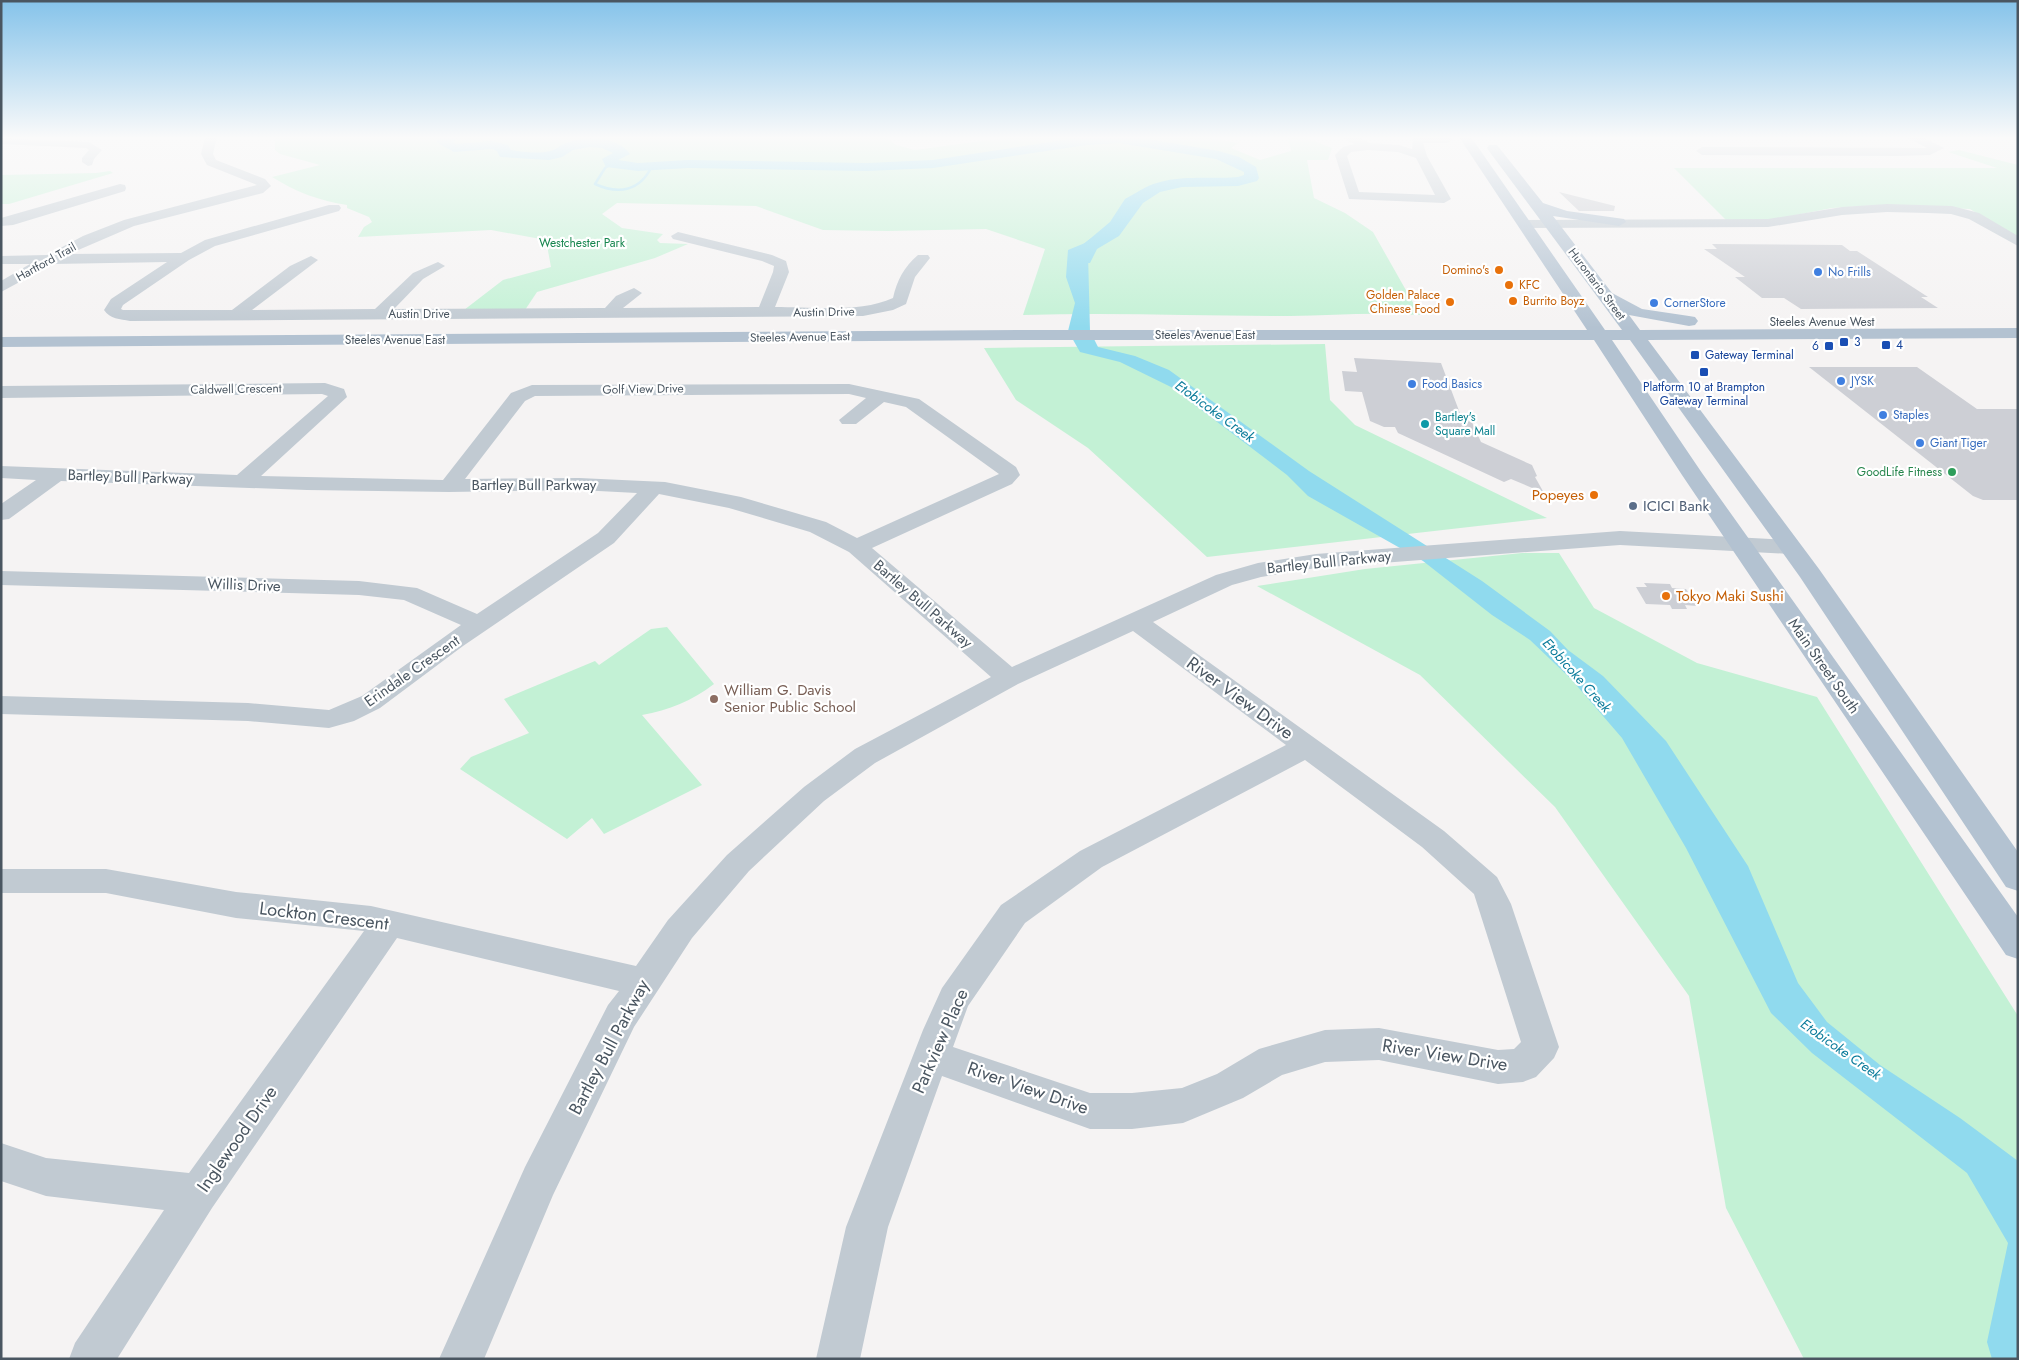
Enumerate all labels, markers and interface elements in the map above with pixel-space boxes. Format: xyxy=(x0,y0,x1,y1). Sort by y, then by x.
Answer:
park label: Westchester Park xyxy=(539,234,626,252)
street label: Hartford Trail xyxy=(13,238,79,286)
street label: Hurontario Street xyxy=(1564,244,1630,324)
place label: Domino's xyxy=(1442,261,1489,279)
place label: No Frills xyxy=(1828,263,1871,281)
marker: Domino's xyxy=(1493,264,1505,276)
marker: No Frills xyxy=(1812,266,1824,278)
place label: KFC xyxy=(1519,276,1540,294)
marker: KFC xyxy=(1503,279,1515,291)
place label: Golden Palace Chinese Food xyxy=(1366,286,1440,318)
place label: Burrito Boyz xyxy=(1523,292,1585,310)
place label: CornerStore xyxy=(1664,294,1726,312)
marker: Burrito Boyz xyxy=(1507,295,1519,307)
marker: Golden Palace Chinese Food xyxy=(1444,296,1456,308)
marker: CornerStore xyxy=(1648,297,1660,309)
street label: Austin Drive xyxy=(793,302,855,322)
street label: Austin Drive xyxy=(388,305,450,323)
street label: Steeles Avenue West xyxy=(1770,313,1875,331)
street label: Steeles Avenue East xyxy=(1155,326,1255,344)
street label: Steeles Avenue East xyxy=(750,327,850,347)
street label: Steeles Avenue East xyxy=(345,331,445,349)
place label: 3 xyxy=(1854,333,1861,351)
marker: 3 xyxy=(1838,336,1850,348)
place label: 4 xyxy=(1896,336,1903,354)
place label: 6 xyxy=(1812,337,1819,355)
marker: 4 xyxy=(1880,339,1892,351)
marker: 6 xyxy=(1823,340,1835,352)
place label: Gateway Terminal xyxy=(1705,346,1794,364)
marker: Gateway Terminal xyxy=(1689,349,1701,361)
marker: Platform 10 at Brampton Gateway Terminal xyxy=(1698,366,1710,378)
place label: JYSK xyxy=(1849,372,1874,390)
water label: Etobicoke Creek xyxy=(1171,375,1260,447)
place label: Food Basics xyxy=(1422,375,1482,393)
marker: JYSK xyxy=(1835,375,1847,387)
marker: Food Basics xyxy=(1406,378,1418,390)
place label: Platform 10 at Brampton Gateway Terminal xyxy=(1643,378,1765,410)
street label: Caldwell Crescent xyxy=(190,379,282,399)
street label: Golf View Drive xyxy=(602,379,684,399)
place label: Staples xyxy=(1893,406,1929,424)
place label: Bartley's Square Mall xyxy=(1435,408,1495,440)
marker: Staples xyxy=(1877,409,1889,421)
marker: Bartley's Square Mall xyxy=(1419,418,1431,430)
place label: Giant Tiger xyxy=(1930,434,1988,452)
marker: Giant Tiger xyxy=(1914,437,1926,449)
place label: GoodLife Fitness xyxy=(1857,463,1942,481)
street label: Bartley Bull Parkway xyxy=(67,464,193,490)
marker: GoodLife Fitness xyxy=(1946,466,1958,478)
street label: Bartley Bull Parkway xyxy=(472,474,597,496)
place label: Popeyes xyxy=(1532,484,1584,506)
marker: Popeyes xyxy=(1588,489,1600,501)
place label: ICICI Bank xyxy=(1643,495,1710,517)
marker: ICICI Bank xyxy=(1627,500,1639,512)
street label: Bartley Bull Parkway xyxy=(1266,544,1393,579)
street label: Bartley Bull Parkway xyxy=(869,555,978,654)
street label: Willis Drive xyxy=(207,573,281,597)
place label: Tokyo Maki Sushi xyxy=(1676,585,1784,607)
marker: Tokyo Maki Sushi xyxy=(1660,590,1672,602)
street label: Main Street South xyxy=(1783,614,1865,718)
street label: Erindale Crescent xyxy=(360,630,464,712)
water label: Etobicoke Creek xyxy=(1538,633,1617,717)
street label: River View Drive xyxy=(1181,650,1299,746)
place label: William G. Davis Senior Public School xyxy=(724,679,856,718)
marker: William G. Davis Senior Public School xyxy=(708,693,720,705)
street label: Lockton Crescent xyxy=(258,895,391,937)
street label: Bartley Bull Parkway xyxy=(562,975,656,1119)
street label: Parkview Place xyxy=(905,984,975,1098)
water label: Etobicoke Creek xyxy=(1797,1014,1886,1085)
street label: River View Drive xyxy=(1381,1032,1509,1078)
street label: River View Drive xyxy=(964,1055,1092,1121)
street label: Inglewood Drive xyxy=(191,1081,283,1197)

